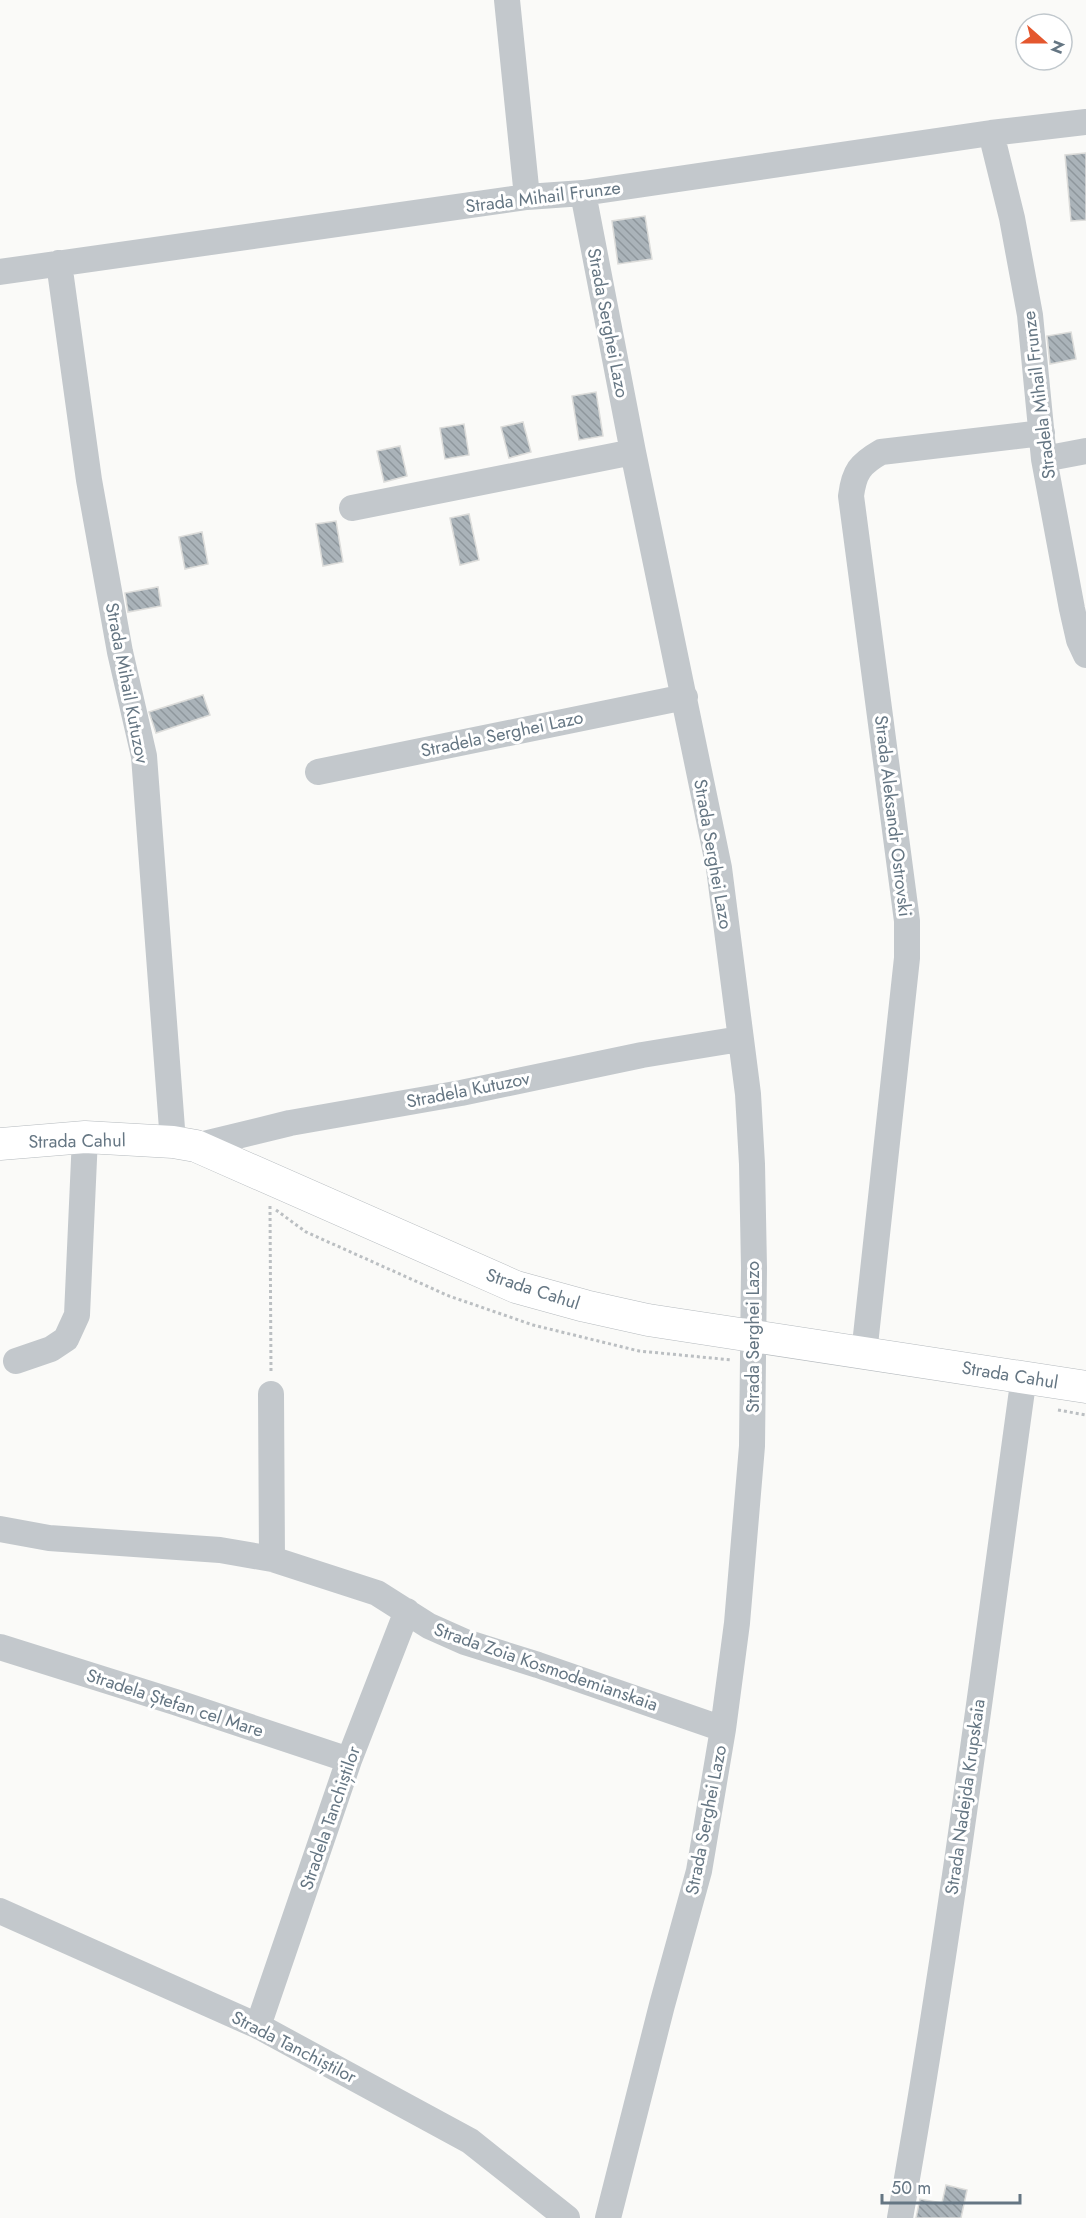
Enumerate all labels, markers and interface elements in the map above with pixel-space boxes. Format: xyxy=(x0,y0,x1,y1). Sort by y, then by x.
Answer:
north arrow xyxy=(1014,12,1074,72)
text: N xyxy=(1045,37,1071,57)
street label: Strada Mihail Frunze xyxy=(464,175,622,219)
street label: Strada Serghei Lazo xyxy=(581,246,635,400)
street label: Stradela Mihail Frunze xyxy=(1016,309,1062,481)
street label: Strada Mihail Kutuzov xyxy=(99,600,155,766)
street label: Stradela Serghei Lazo xyxy=(418,704,586,764)
street label: Strada Aleksandr Ostrovski xyxy=(868,714,918,918)
street label: Strada Serghei Lazo xyxy=(687,777,739,931)
street label: Stradela Kutuzov xyxy=(404,1065,532,1115)
street label: Strada Cahul xyxy=(28,1127,126,1155)
street label: Strada Serghei Lazo xyxy=(740,1261,766,1413)
street label: Strada Cahul xyxy=(483,1262,583,1316)
street label: Strada Cahul xyxy=(960,1355,1060,1395)
street label: Strada Zoia Kosmodemianskaia xyxy=(431,1616,661,1718)
street label: Stradela Ștefan cel Mare xyxy=(83,1662,267,1744)
street label: Strada Nadejda Krupskaia xyxy=(938,1697,992,1897)
street label: Stradela Tanchiștilor xyxy=(293,1742,367,1893)
street label: Strada Serghei Lazo xyxy=(679,1743,733,1897)
street label: Strada Tanchiștilor xyxy=(227,2004,362,2090)
scale bar xyxy=(882,2167,1020,2205)
text: 50 m xyxy=(891,2175,931,2201)

